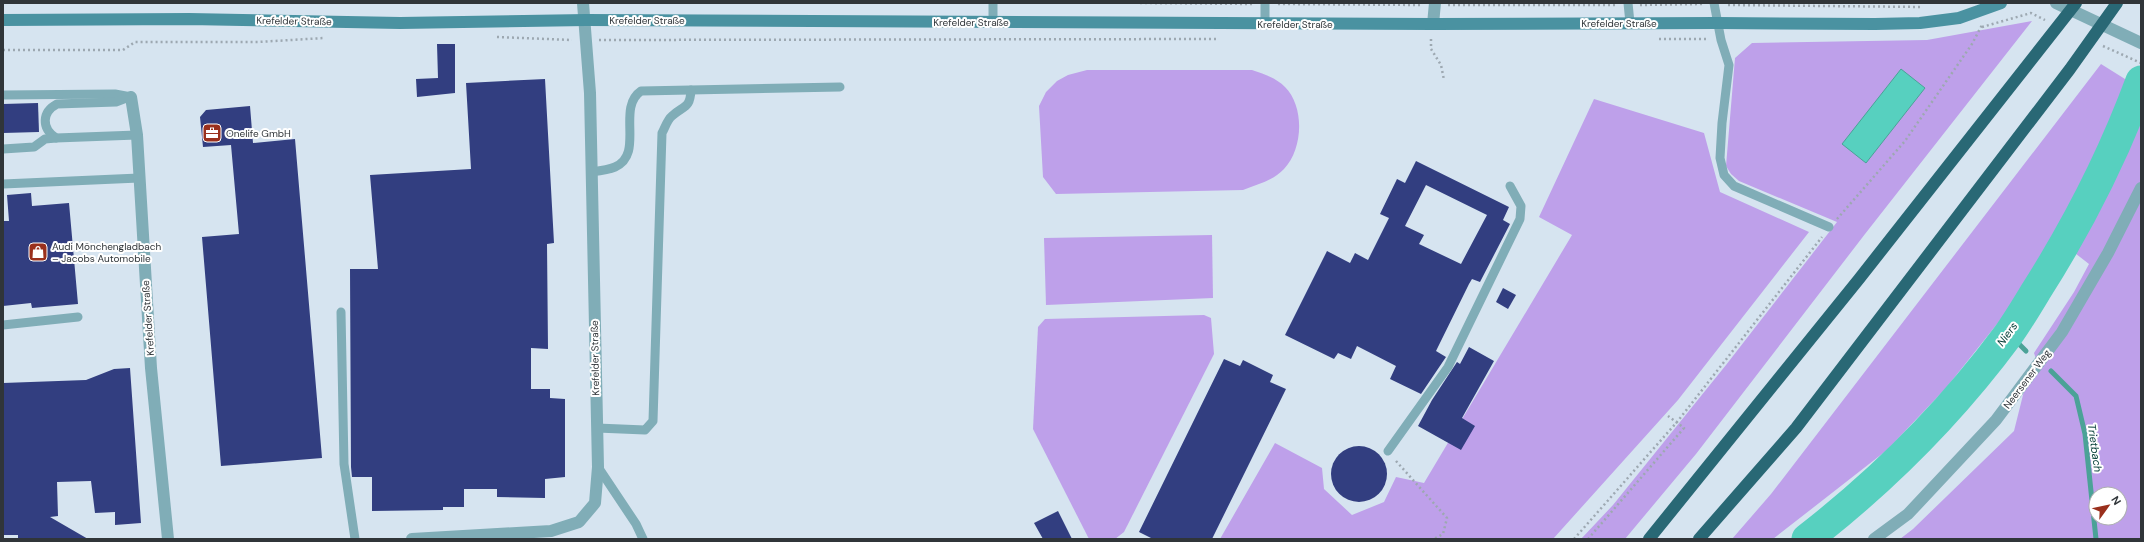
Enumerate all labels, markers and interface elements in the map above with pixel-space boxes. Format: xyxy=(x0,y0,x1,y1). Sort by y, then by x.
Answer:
street label: Krefelder Straße xyxy=(256,14,332,28)
street label: Krefelder Straße xyxy=(609,14,685,27)
street label: Krefelder Straße xyxy=(933,16,1009,29)
street label: Krefelder Straße xyxy=(1581,17,1657,30)
street label: Krefelder Straße xyxy=(1257,18,1333,31)
office icon: Onelife GmbH xyxy=(201,122,223,144)
place label: Onelife GmbH xyxy=(226,127,291,140)
place label: Audi Mönchengladbach – Jacobs Automobile xyxy=(52,240,161,265)
shop icon: Audi Mönchengladbach – Jacobs Automobile xyxy=(27,241,49,263)
street label: Krefelder Straße xyxy=(139,280,157,356)
water label: Niers xyxy=(1994,319,2021,349)
street label: Krefelder Straße xyxy=(588,320,602,396)
street label: Neersener Weg xyxy=(2000,346,2054,411)
water label: Trietbach xyxy=(2085,423,2105,473)
north arrow xyxy=(2088,486,2128,526)
text: N xyxy=(2108,493,2124,508)

